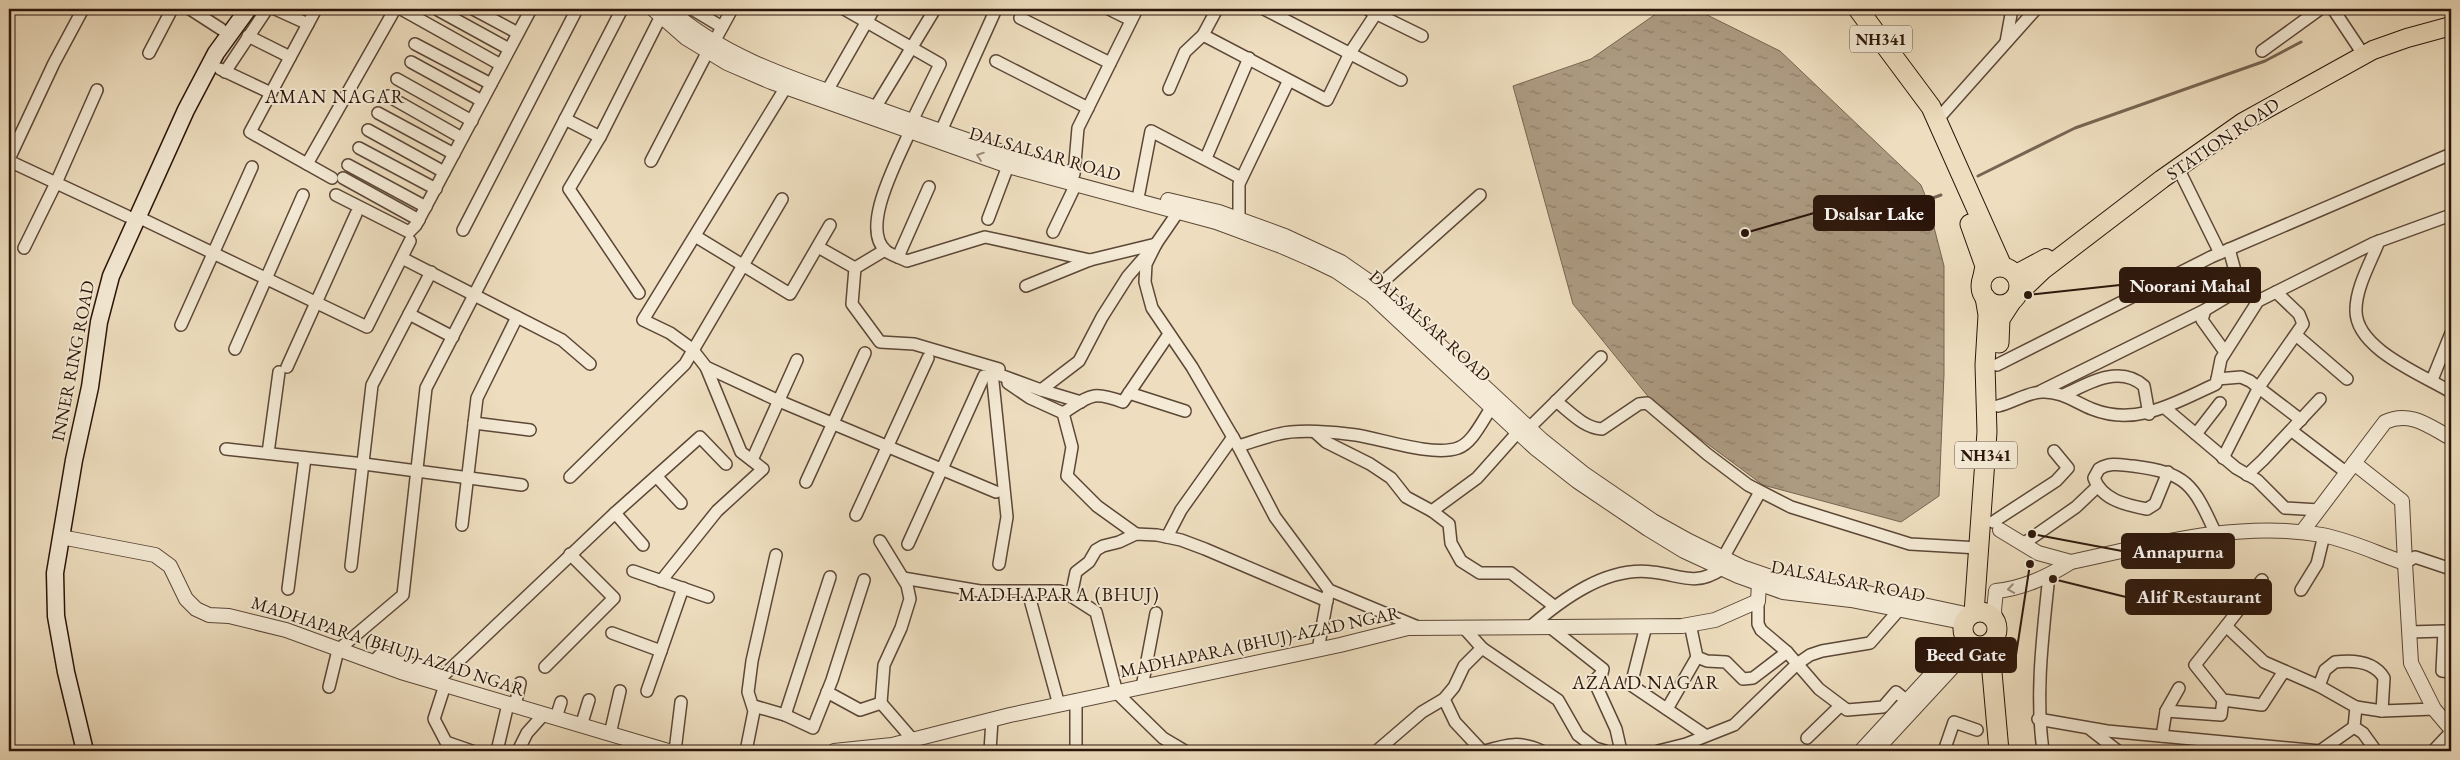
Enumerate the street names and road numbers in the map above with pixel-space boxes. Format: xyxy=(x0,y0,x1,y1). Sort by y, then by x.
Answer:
road number: NH341 xyxy=(1850,26,1912,52)
street label: STATION ROAD xyxy=(2162,92,2284,185)
street label: DALSALSAR ROAD xyxy=(967,121,1124,186)
street label: DALSALSAR ROAD xyxy=(1364,265,1496,387)
street label: INNER RING ROAD xyxy=(46,279,99,443)
road number: NH341 xyxy=(1955,442,2017,468)
street label: DALSALSAR ROAD xyxy=(1769,554,1927,607)
street label: MADHAPARA (BHUJ)-AZAD NGAR xyxy=(249,590,528,701)
street label: MADHAPARA (BHUJ)-AZAD NGAR xyxy=(1118,600,1402,683)

